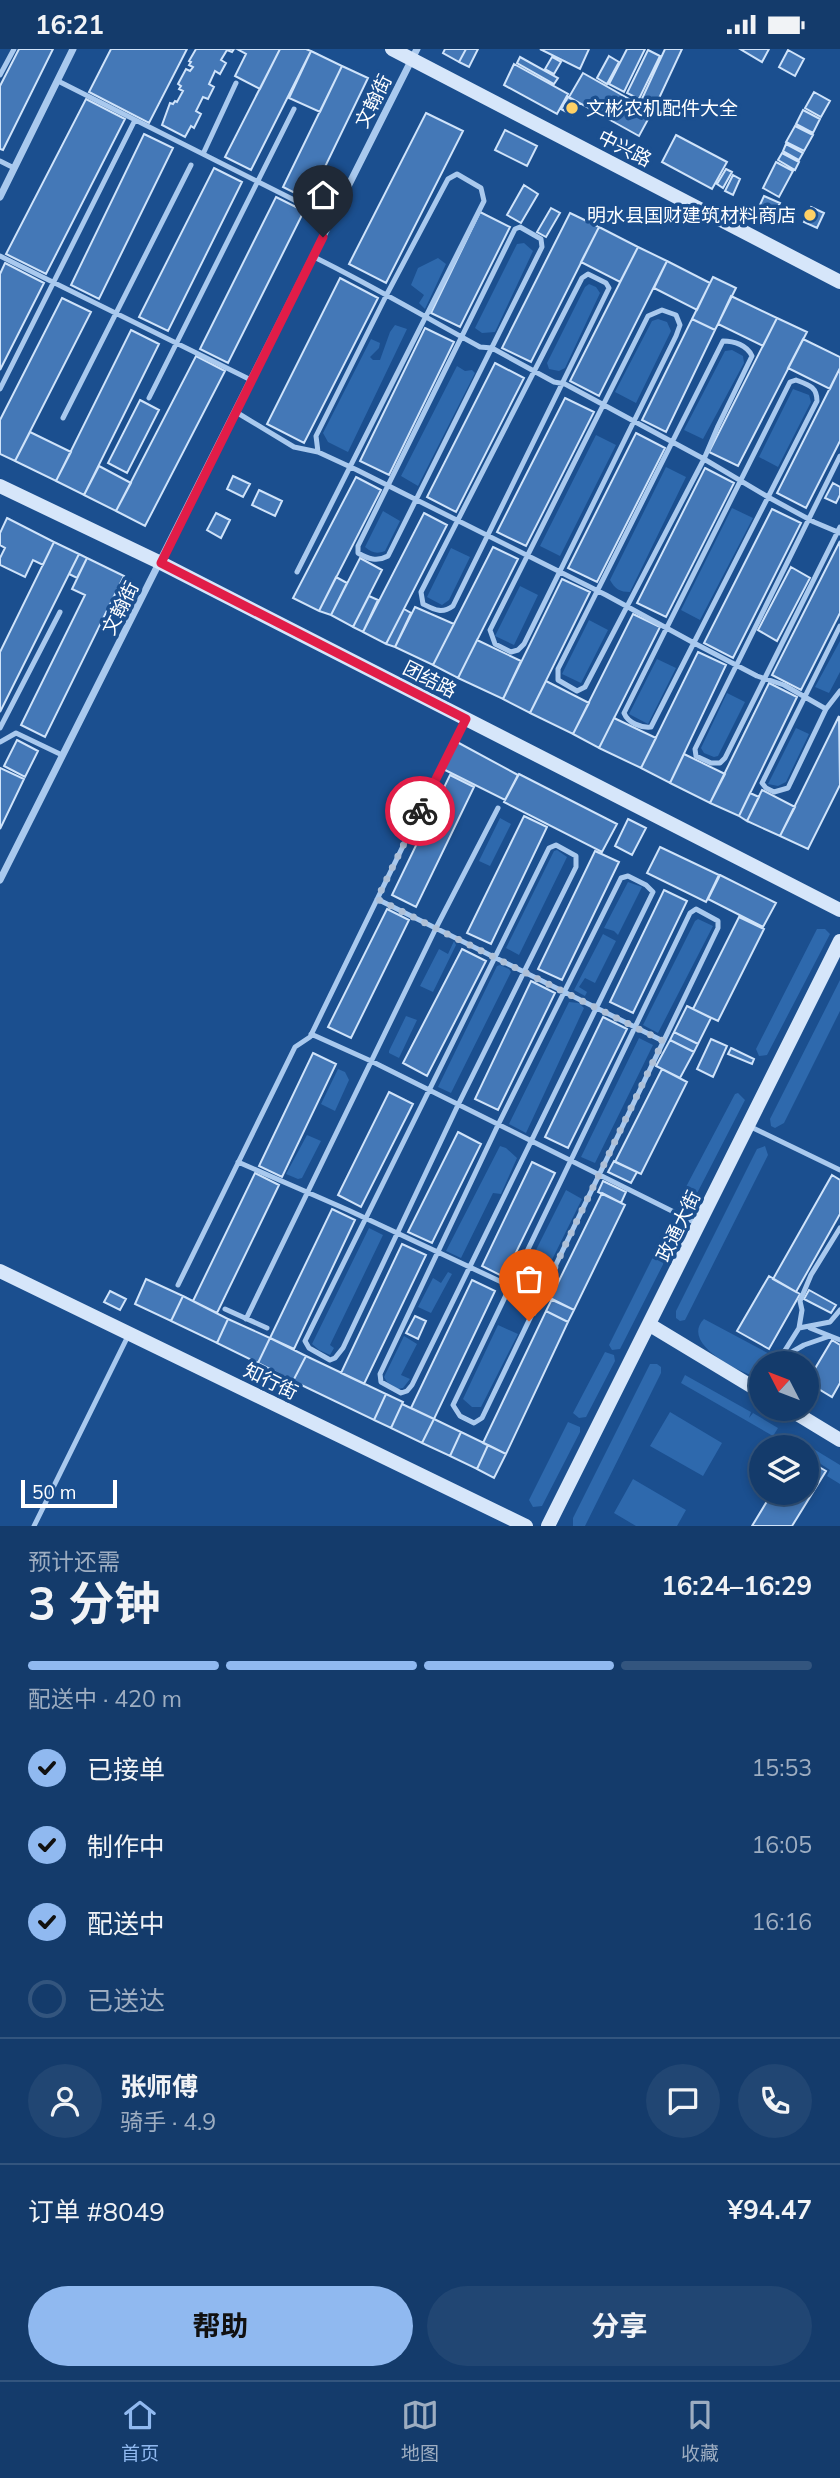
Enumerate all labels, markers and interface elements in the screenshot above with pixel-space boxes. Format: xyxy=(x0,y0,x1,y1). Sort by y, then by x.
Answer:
text: 16:21 xyxy=(35,8,104,41)
street label: 文翰街 xyxy=(349,70,397,132)
place label: 文彬农机配件大全 xyxy=(586,96,738,120)
marker: 文彬农机配件大全 xyxy=(564,100,580,116)
street label: 中兴路 xyxy=(594,124,656,172)
pin xyxy=(293,165,353,237)
icon: home xyxy=(304,176,342,214)
place label: 明水县国财建筑材料商店 xyxy=(587,203,796,227)
marker: 明水县国财建筑材料商店 xyxy=(802,207,818,223)
street label: 文翰街 xyxy=(96,577,144,639)
street label: 团结路 xyxy=(399,655,461,703)
courier xyxy=(385,776,455,846)
icon: bike xyxy=(401,792,439,830)
street label: 政通大街 xyxy=(651,1187,705,1265)
pin xyxy=(499,1249,559,1321)
icon: bag xyxy=(510,1260,548,1298)
north arrow xyxy=(749,1351,819,1421)
map controls xyxy=(749,1351,819,1505)
street label: 知行街 xyxy=(240,1358,302,1404)
button: layers xyxy=(749,1435,819,1505)
scale bar xyxy=(21,1477,117,1509)
text: 50 m xyxy=(32,1480,76,1504)
text: 预计还需 xyxy=(28,1547,120,1576)
text: 16:24–16:29 xyxy=(661,1569,812,1602)
text: 3 分钟 xyxy=(28,1574,160,1632)
text: 配送中 · 420 m xyxy=(28,1684,182,1713)
icon: check xyxy=(28,1749,66,1787)
text: 已接单 xyxy=(87,1753,165,1786)
text: 15:53 xyxy=(752,1753,812,1782)
icon: check xyxy=(28,1826,66,1864)
text: 制作中 xyxy=(87,1830,165,1863)
text: 16:05 xyxy=(752,1830,812,1859)
icon: check xyxy=(28,1903,66,1941)
text: 配送中 xyxy=(87,1907,165,1940)
text: 16:16 xyxy=(752,1907,812,1936)
text: 已送达 xyxy=(87,1984,165,2017)
button: person xyxy=(28,2064,102,2138)
button: chat xyxy=(646,2064,720,2138)
button: phone xyxy=(738,2064,812,2138)
text: 张师傅 xyxy=(120,2070,198,2103)
text: 骑手 · 4.9 xyxy=(120,2107,216,2136)
text: ¥94.47 xyxy=(728,2193,812,2226)
text: 订单 #8049 xyxy=(28,2195,165,2228)
button: 帮助 xyxy=(28,2286,413,2366)
button: 分享 xyxy=(427,2286,812,2366)
tab: 首页 xyxy=(121,2396,159,2465)
tab: 地图 xyxy=(401,2396,439,2465)
tab: 收藏 xyxy=(681,2396,719,2465)

